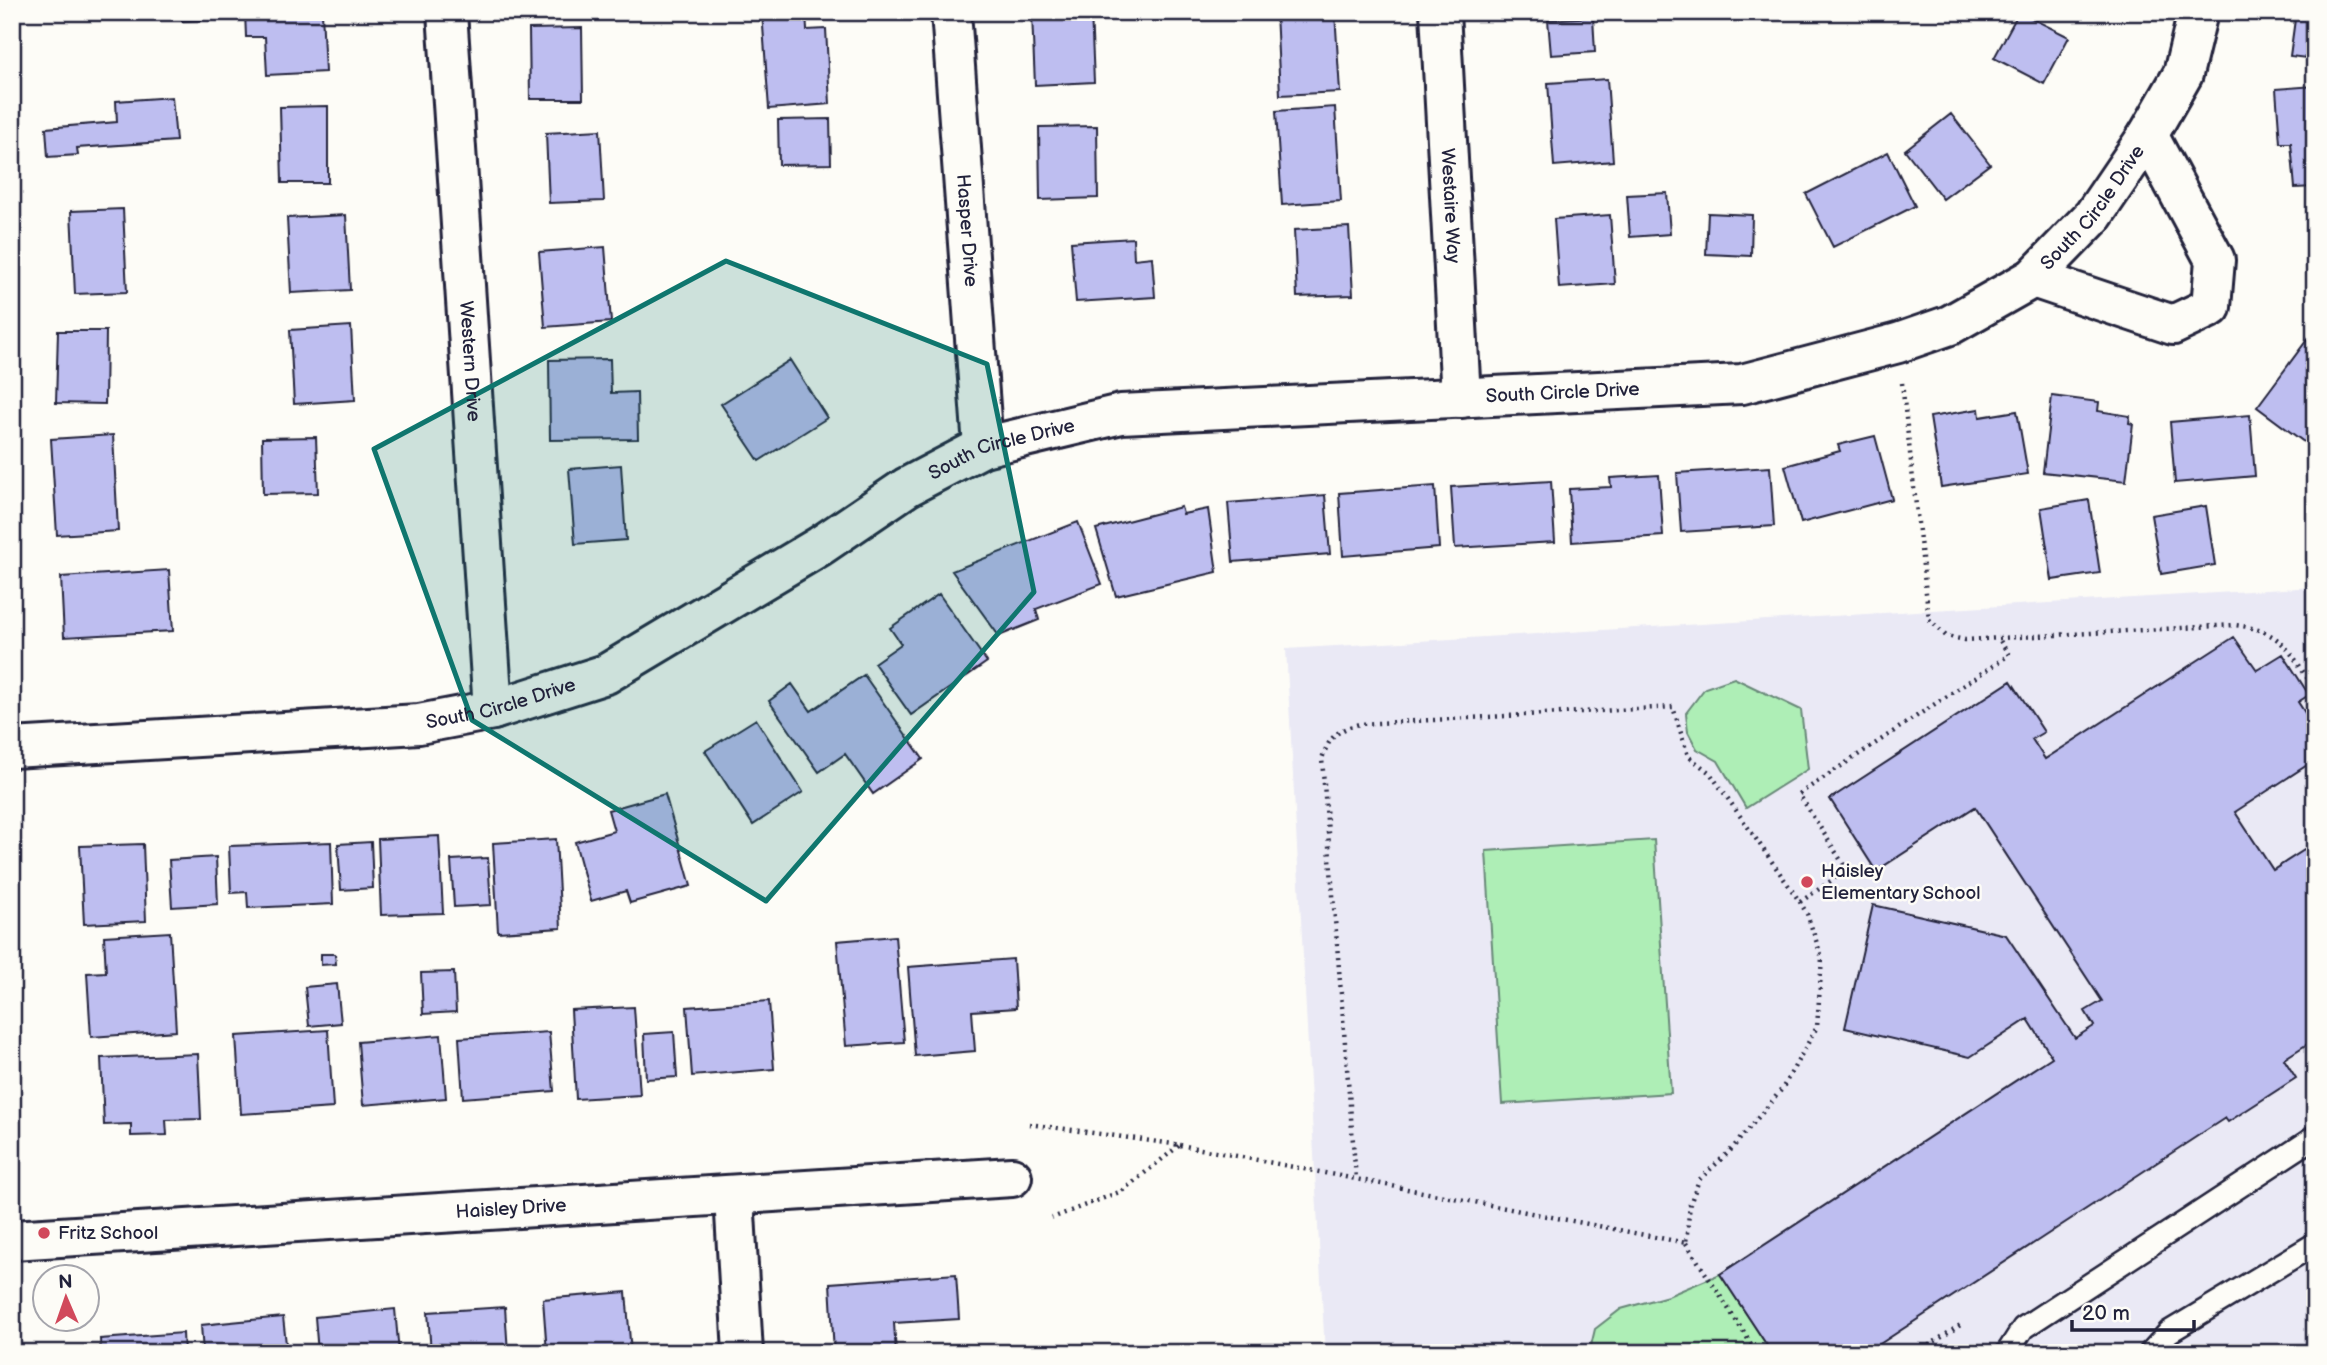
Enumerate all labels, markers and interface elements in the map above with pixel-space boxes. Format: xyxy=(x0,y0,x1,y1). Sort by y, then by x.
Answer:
street label: South Circle Drive xyxy=(2036,141,2149,275)
street label: Westaire Way xyxy=(1436,148,1465,264)
street label: Hasper Drive xyxy=(951,173,983,288)
street label: Western Drive xyxy=(455,300,485,422)
street label: South Circle Drive xyxy=(1485,377,1640,408)
street label: South Circle Drive xyxy=(925,414,1077,485)
street label: South Circle Drive xyxy=(424,673,578,734)
place label: Haisley Elementary School xyxy=(1821,860,1980,905)
marker: Haisley Elementary School xyxy=(1799,874,1815,890)
street label: Haisley Drive xyxy=(455,1194,567,1224)
place label: Fritz School xyxy=(58,1222,158,1245)
marker: Fritz School xyxy=(36,1225,52,1241)
north arrow xyxy=(32,1264,102,1334)
text: N xyxy=(58,1271,73,1294)
scale bar xyxy=(2072,1288,2194,1332)
text: 20 m xyxy=(2082,1301,2130,1326)

